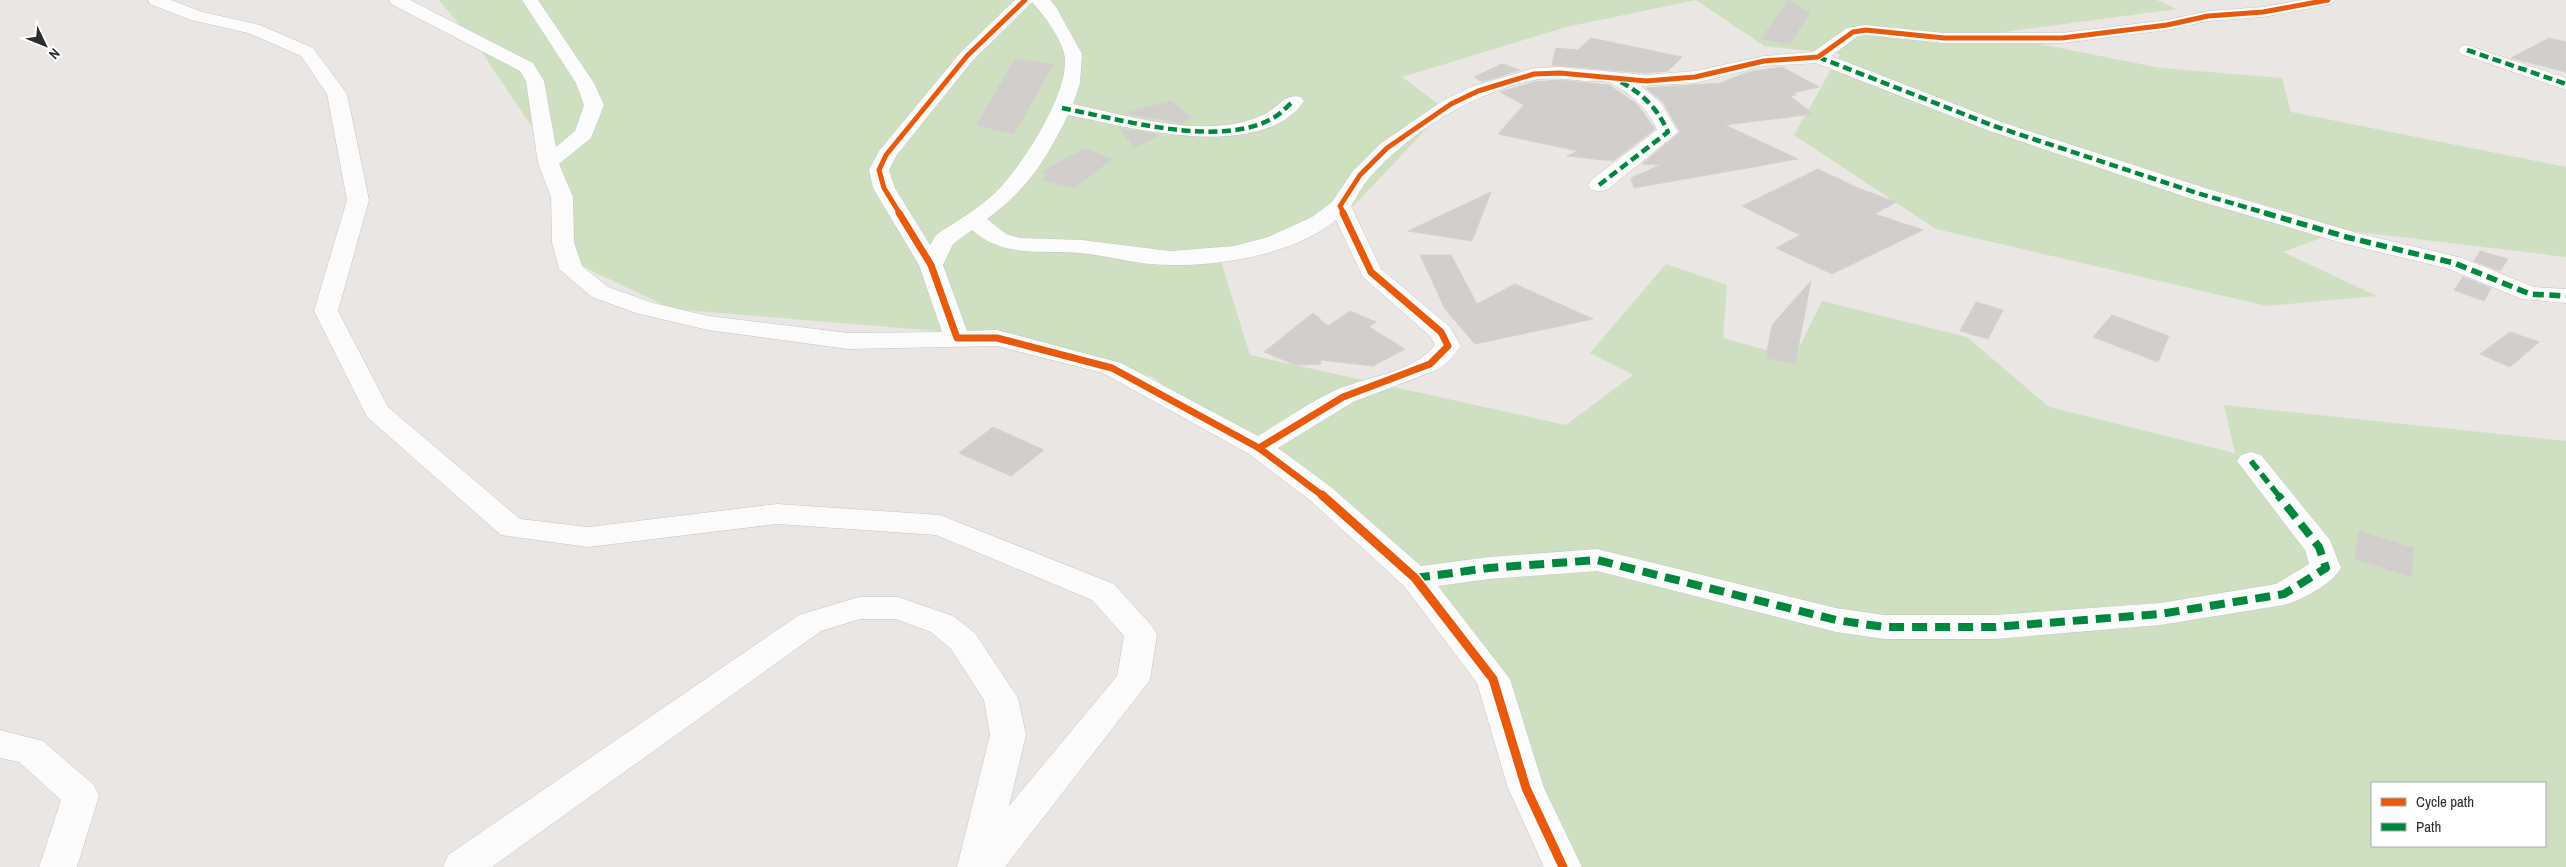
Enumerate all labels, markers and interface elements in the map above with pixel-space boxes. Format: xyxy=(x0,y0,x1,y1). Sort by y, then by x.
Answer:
north arrow xyxy=(20,20,70,70)
text: N xyxy=(45,45,64,63)
legend xyxy=(2371,782,2546,847)
text: Cycle path xyxy=(2416,791,2474,812)
text: Path xyxy=(2416,816,2441,837)

